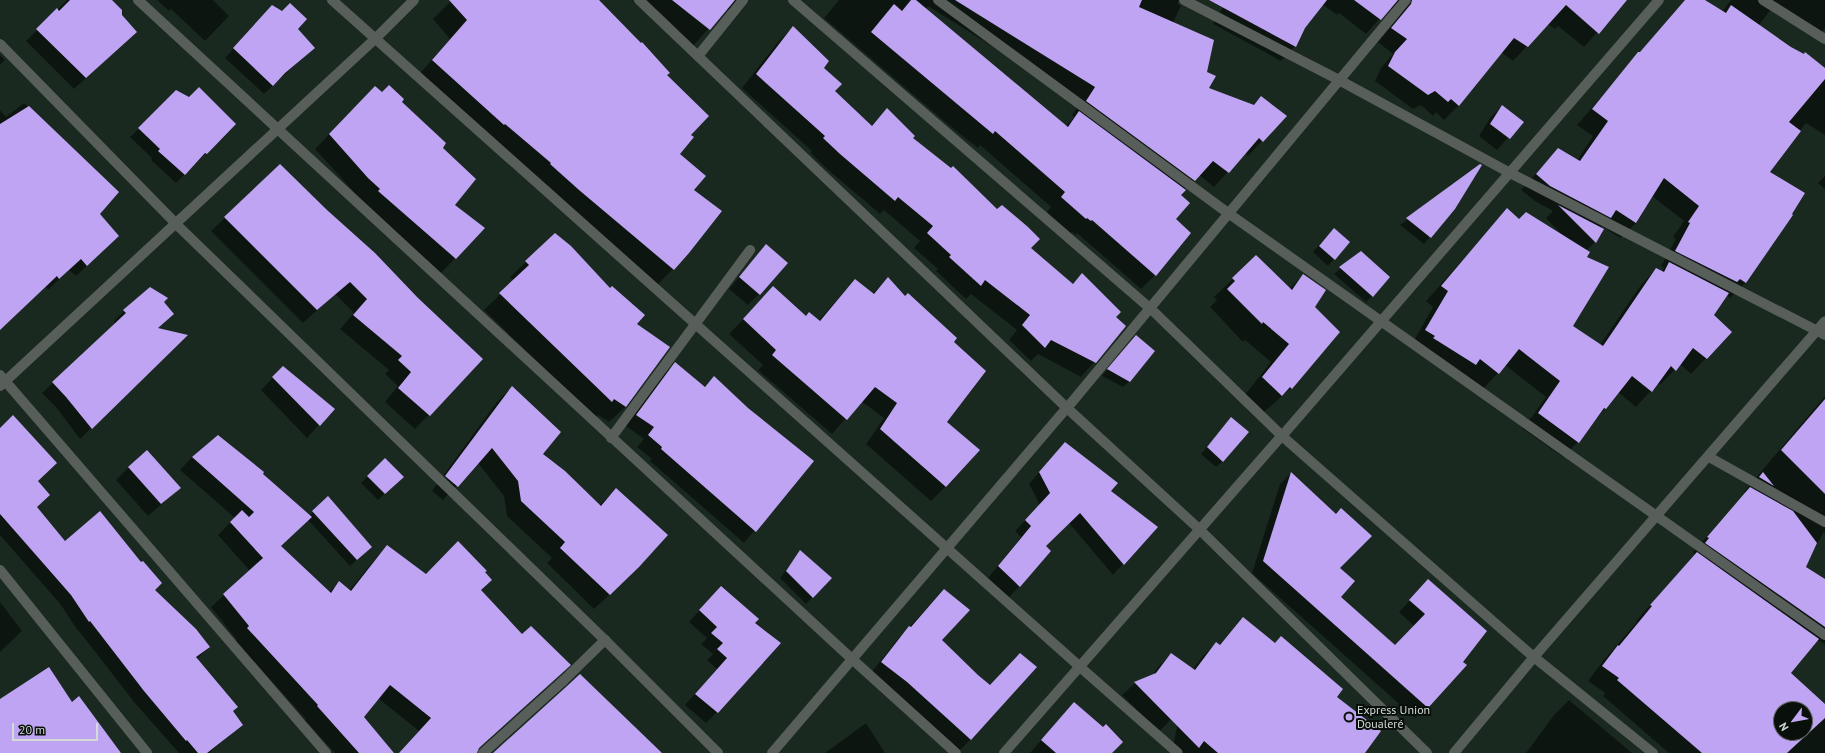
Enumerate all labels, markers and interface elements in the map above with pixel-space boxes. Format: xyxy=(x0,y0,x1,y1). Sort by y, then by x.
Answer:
north arrow xyxy=(1773,701,1813,741)
place label: Express Union Doualeré xyxy=(1357,703,1430,731)
marker: Express Union Doualeré xyxy=(1344,712,1354,722)
scale bar xyxy=(14,715,100,741)
text: N xyxy=(1776,720,1792,734)
text: 20 m xyxy=(19,722,45,737)

